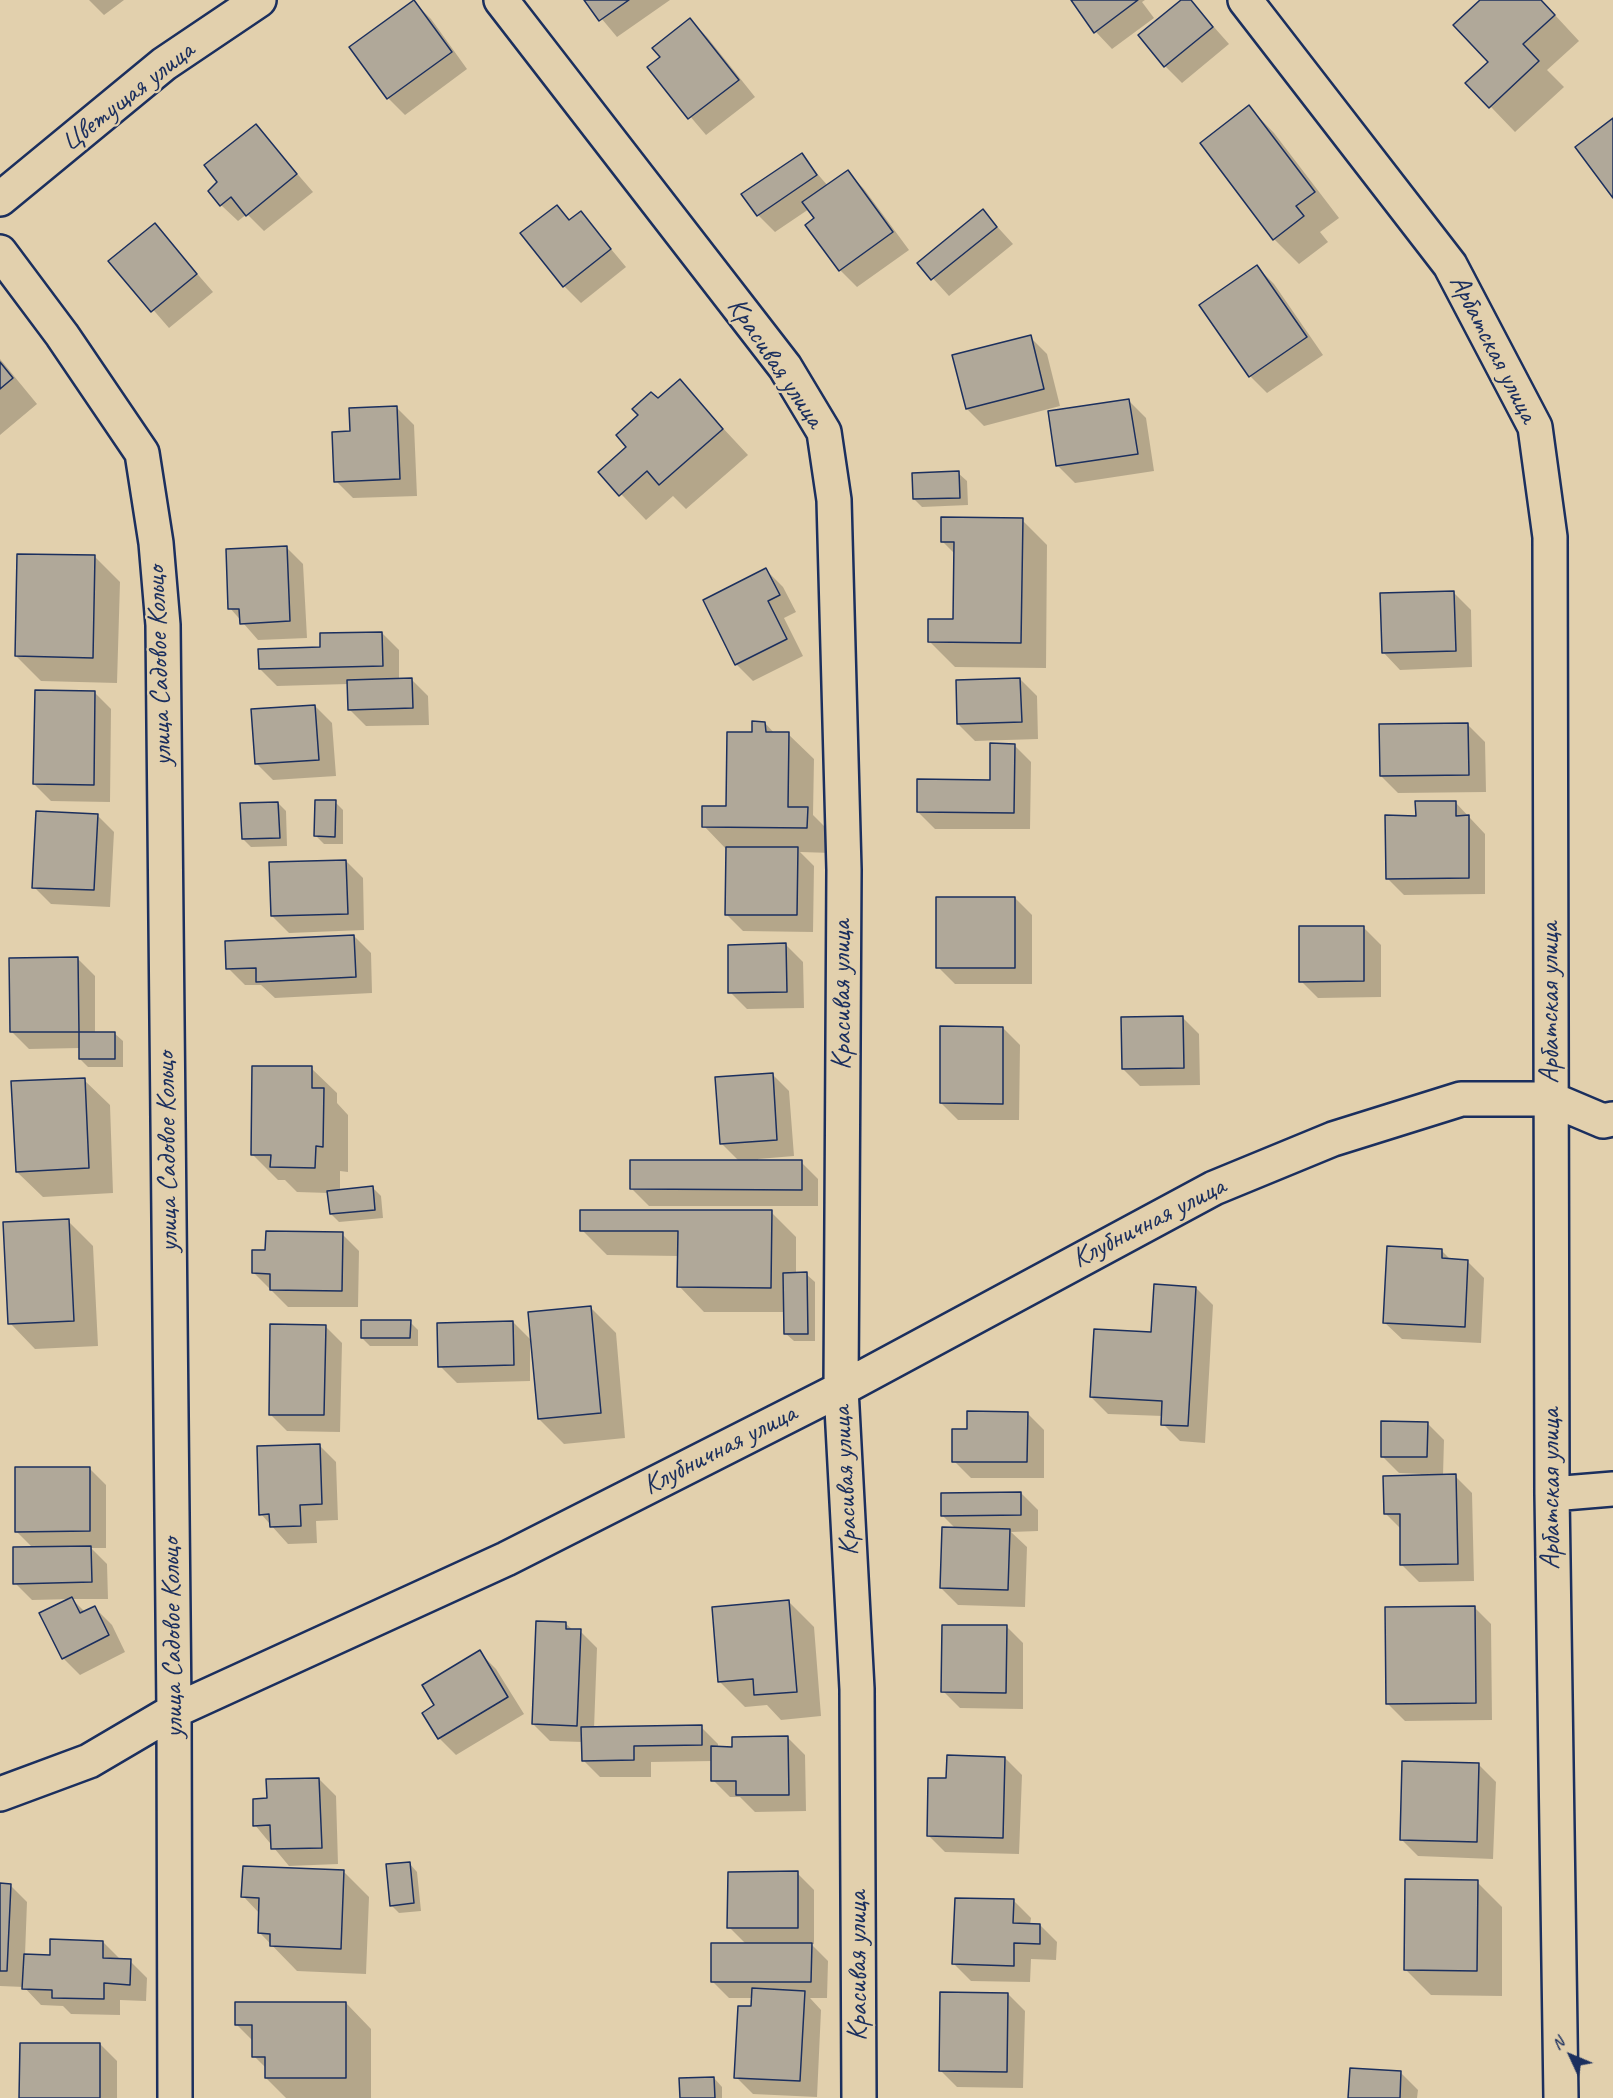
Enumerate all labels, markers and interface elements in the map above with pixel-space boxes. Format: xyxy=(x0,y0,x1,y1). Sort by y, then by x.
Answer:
street label: Цветущая улица xyxy=(55,34,201,160)
street label: Арбатская улица xyxy=(1441,269,1545,429)
street label: Красивая улица xyxy=(719,291,831,435)
street label: улица Садовое Кольцо xyxy=(140,565,180,767)
street label: Красивая улица xyxy=(826,920,860,1070)
street label: Арбатская улица xyxy=(1534,922,1568,1084)
street label: улица Садовое Кольцо xyxy=(149,1052,187,1252)
street label: Клубничная улица xyxy=(1067,1170,1231,1276)
street label: Клубничная улица xyxy=(638,1397,802,1503)
street label: Красивая улица xyxy=(825,1405,867,1557)
street label: Арбатская улица xyxy=(1535,1408,1569,1570)
street label: улица Садовое Кольцо xyxy=(154,1538,192,1738)
street label: Красивая улица xyxy=(842,1891,876,2041)
north arrow xyxy=(1541,2026,1601,2086)
text: N xyxy=(1547,2033,1569,2054)

